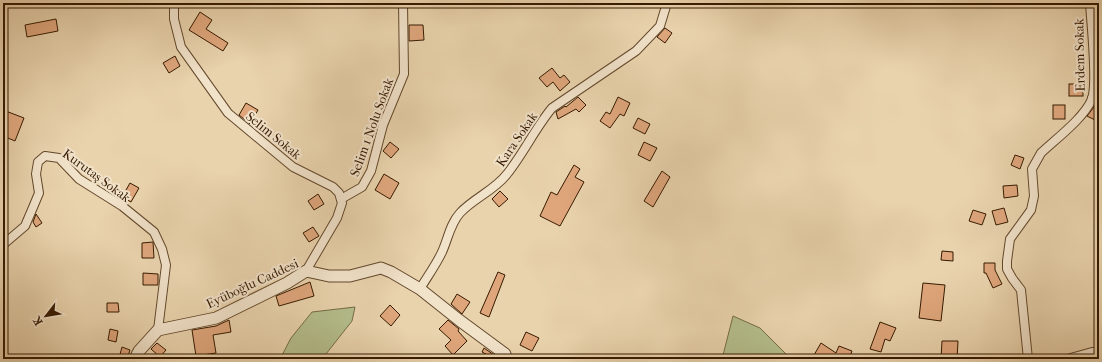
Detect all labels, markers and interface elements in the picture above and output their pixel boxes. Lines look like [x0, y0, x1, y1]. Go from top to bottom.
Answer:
street label: Erdem Sokak [1071, 18, 1088, 92]
street label: Selim 1 Nolu Sokak [347, 76, 396, 179]
street label: Selim Sokak [243, 109, 305, 162]
street label: Kara Sokak [493, 109, 540, 169]
street label: Kurutaş Sokak [59, 146, 134, 206]
street label: Eyüboğlu Caddesi [204, 255, 301, 311]
north arrow [26, 296, 66, 336]
text: K [30, 313, 45, 328]

